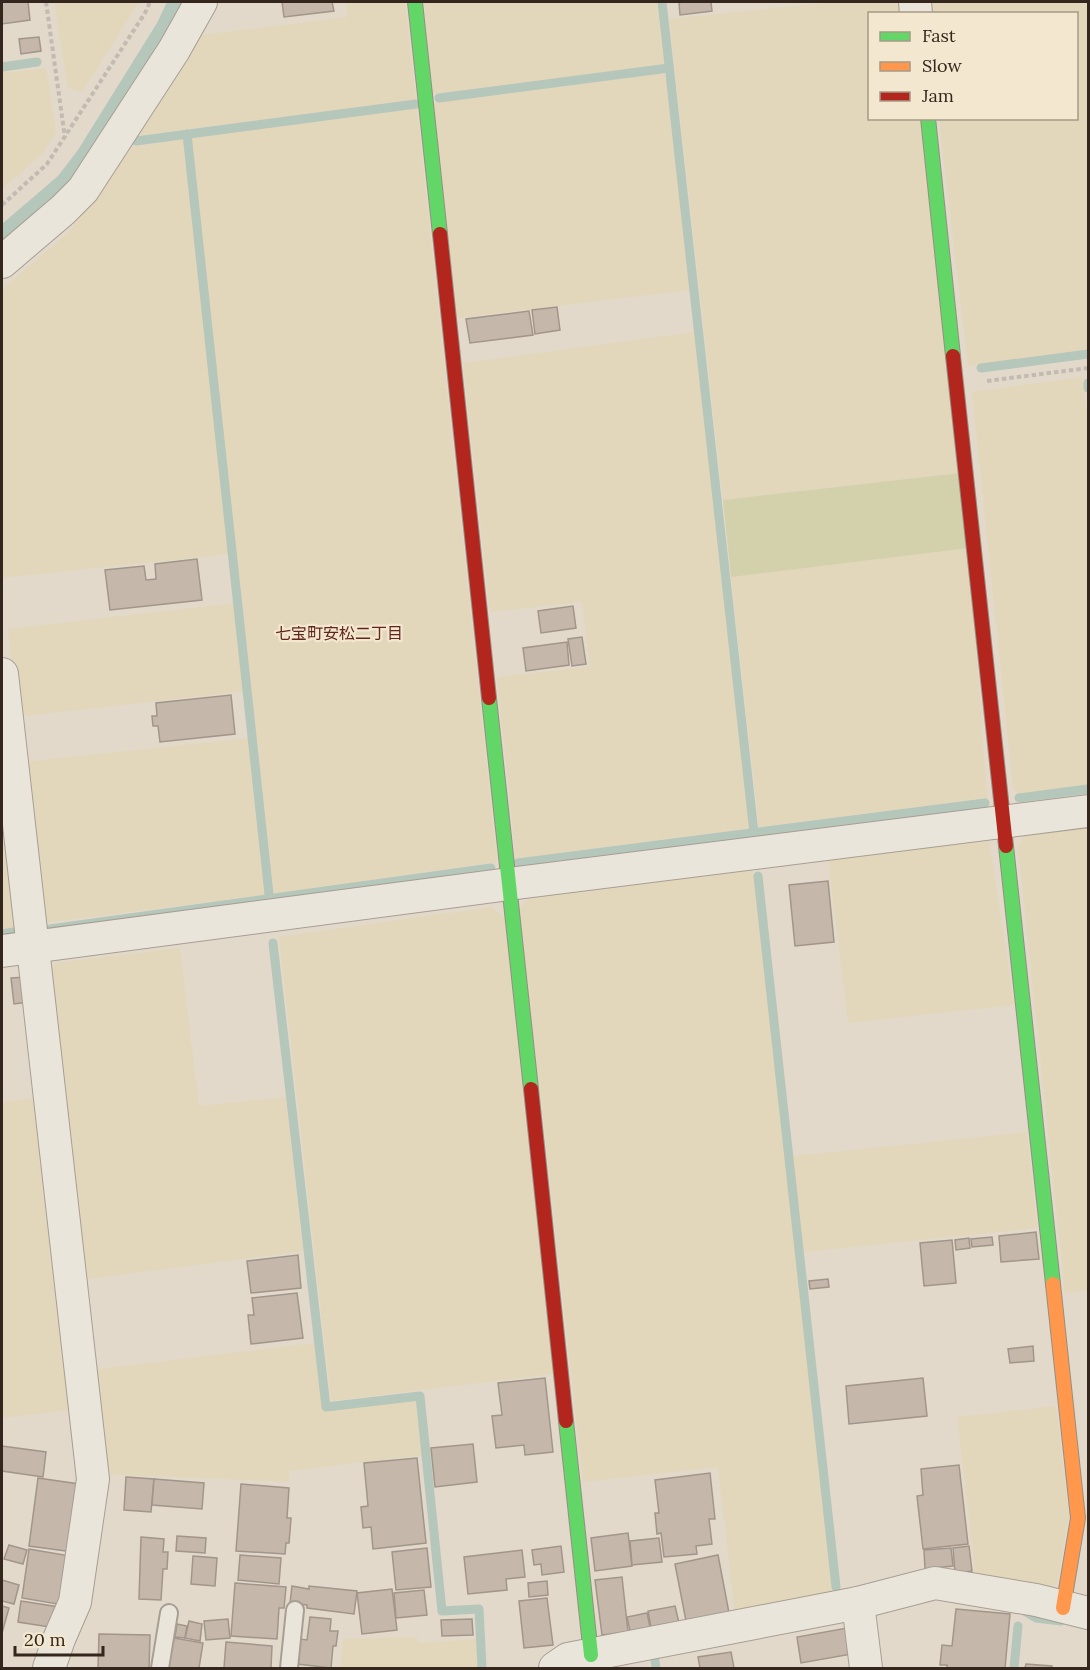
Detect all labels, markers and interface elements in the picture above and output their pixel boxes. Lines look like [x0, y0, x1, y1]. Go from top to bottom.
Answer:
legend [868, 12, 1078, 120]
text: Fast [922, 24, 956, 47]
text: Slow [922, 54, 962, 77]
text: Jam [921, 84, 954, 107]
district label: 七宝町安松二丁目 [275, 623, 403, 643]
scale bar [15, 1619, 104, 1657]
text: 20 m [24, 1628, 66, 1651]

